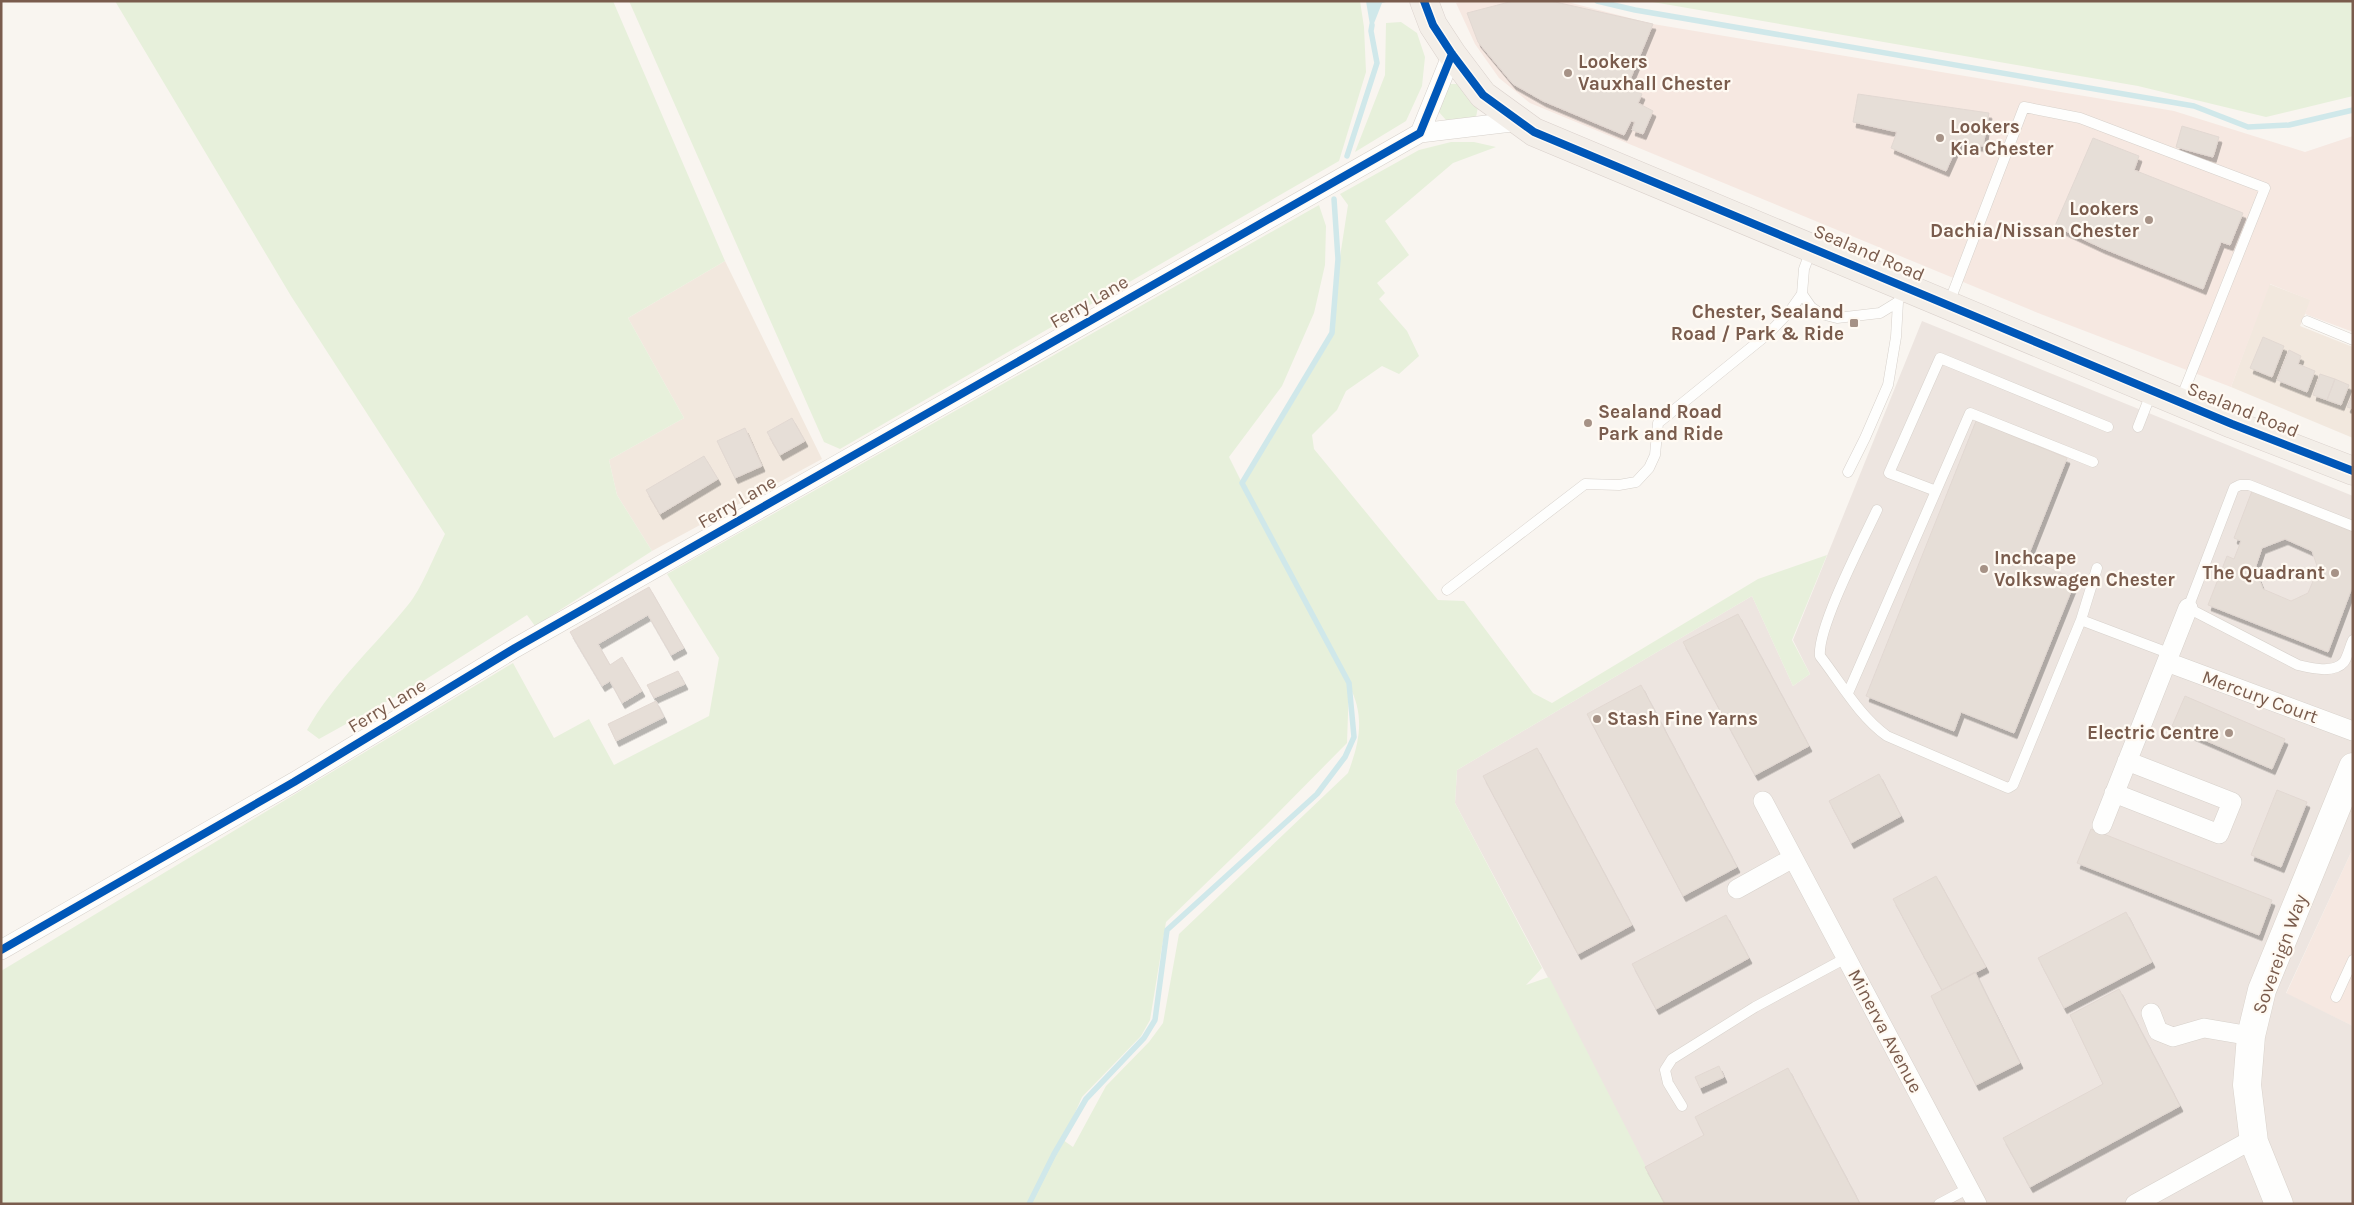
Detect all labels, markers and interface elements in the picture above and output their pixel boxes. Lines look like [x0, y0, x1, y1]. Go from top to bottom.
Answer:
place label: Lookers Vauxhall Chester [1578, 51, 1731, 95]
marker: Lookers Vauxhall Chester [1562, 67, 1574, 79]
place label: Lookers Kia Chester [1950, 116, 2054, 160]
marker: Lookers Kia Chester [1934, 132, 1946, 144]
place label: Lookers Dachia/Nissan Chester [1930, 198, 2140, 242]
marker: Lookers Dachia/Nissan Chester [2143, 214, 2155, 226]
street label: Sealand Road [1810, 220, 1928, 286]
street label: Ferry Lane [1046, 271, 1132, 333]
place label: Chester, Sealand Road / Park & Ride [1671, 301, 1844, 345]
marker: Chester, Sealand Road / Park & Ride [1848, 317, 1860, 329]
street label: Sealand Road [2184, 378, 2302, 442]
place label: Sealand Road Park and Ride [1598, 401, 1723, 445]
marker: Sealand Road Park and Ride [1582, 417, 1594, 429]
street label: Ferry Lane [694, 471, 780, 533]
place label: Inchcape Volkswagen Chester [1994, 547, 2175, 591]
place label: The Quadrant [2203, 562, 2325, 584]
marker: Inchcape Volkswagen Chester [1978, 563, 1990, 575]
marker: The Quadrant [2329, 567, 2341, 579]
street label: Mercury Court [2199, 666, 2321, 728]
street label: Ferry Lane [344, 674, 430, 738]
place label: Stash Fine Yarns [1607, 708, 1758, 730]
marker: Stash Fine Yarns [1591, 713, 1603, 725]
place label: Electric Centre [2087, 722, 2219, 744]
marker: Electric Centre [2223, 727, 2235, 739]
street label: Sovereign Way [2248, 891, 2312, 1017]
street label: Minerva Avenue [1843, 965, 1927, 1097]

